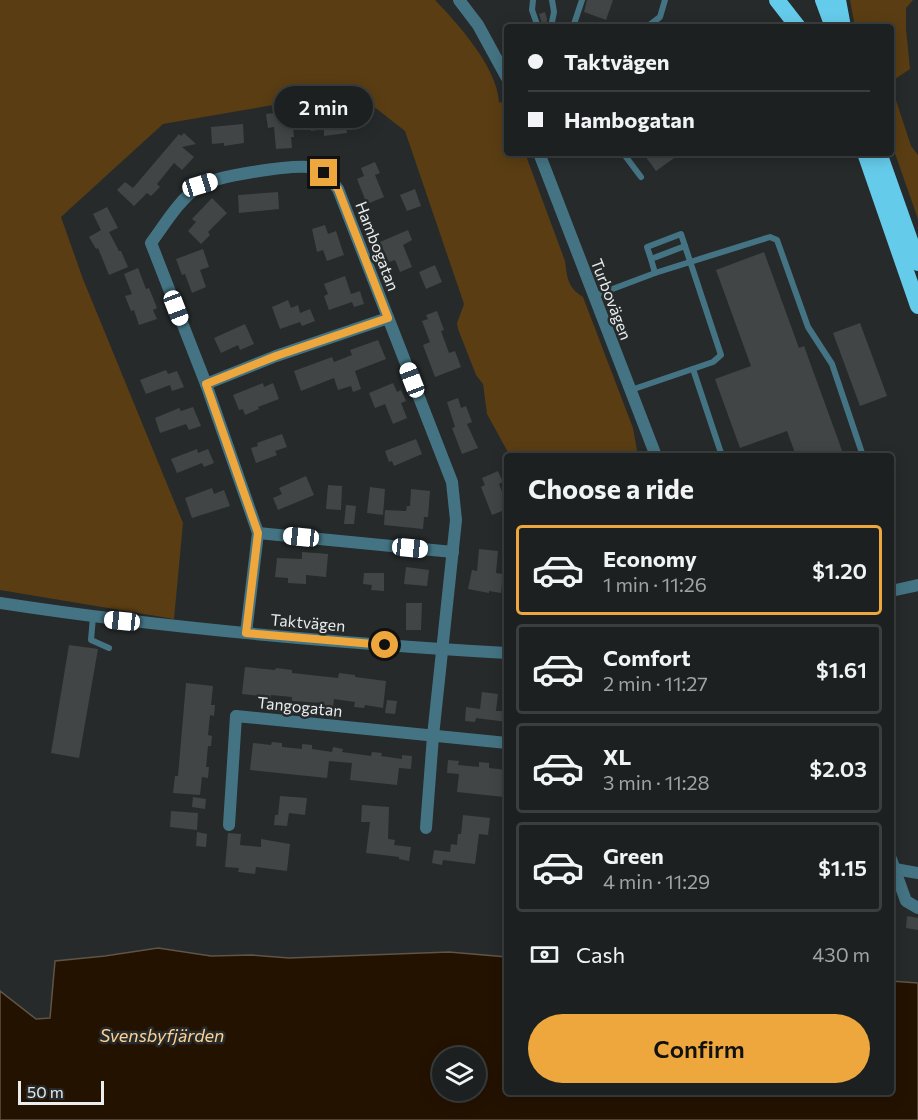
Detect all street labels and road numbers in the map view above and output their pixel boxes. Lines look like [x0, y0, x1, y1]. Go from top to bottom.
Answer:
street label: Hambogatan [352, 199, 404, 293]
street label: Turbovägen [588, 256, 636, 342]
street label: Taktvägen [270, 609, 346, 635]
street label: Tangogatan [256, 692, 344, 720]

